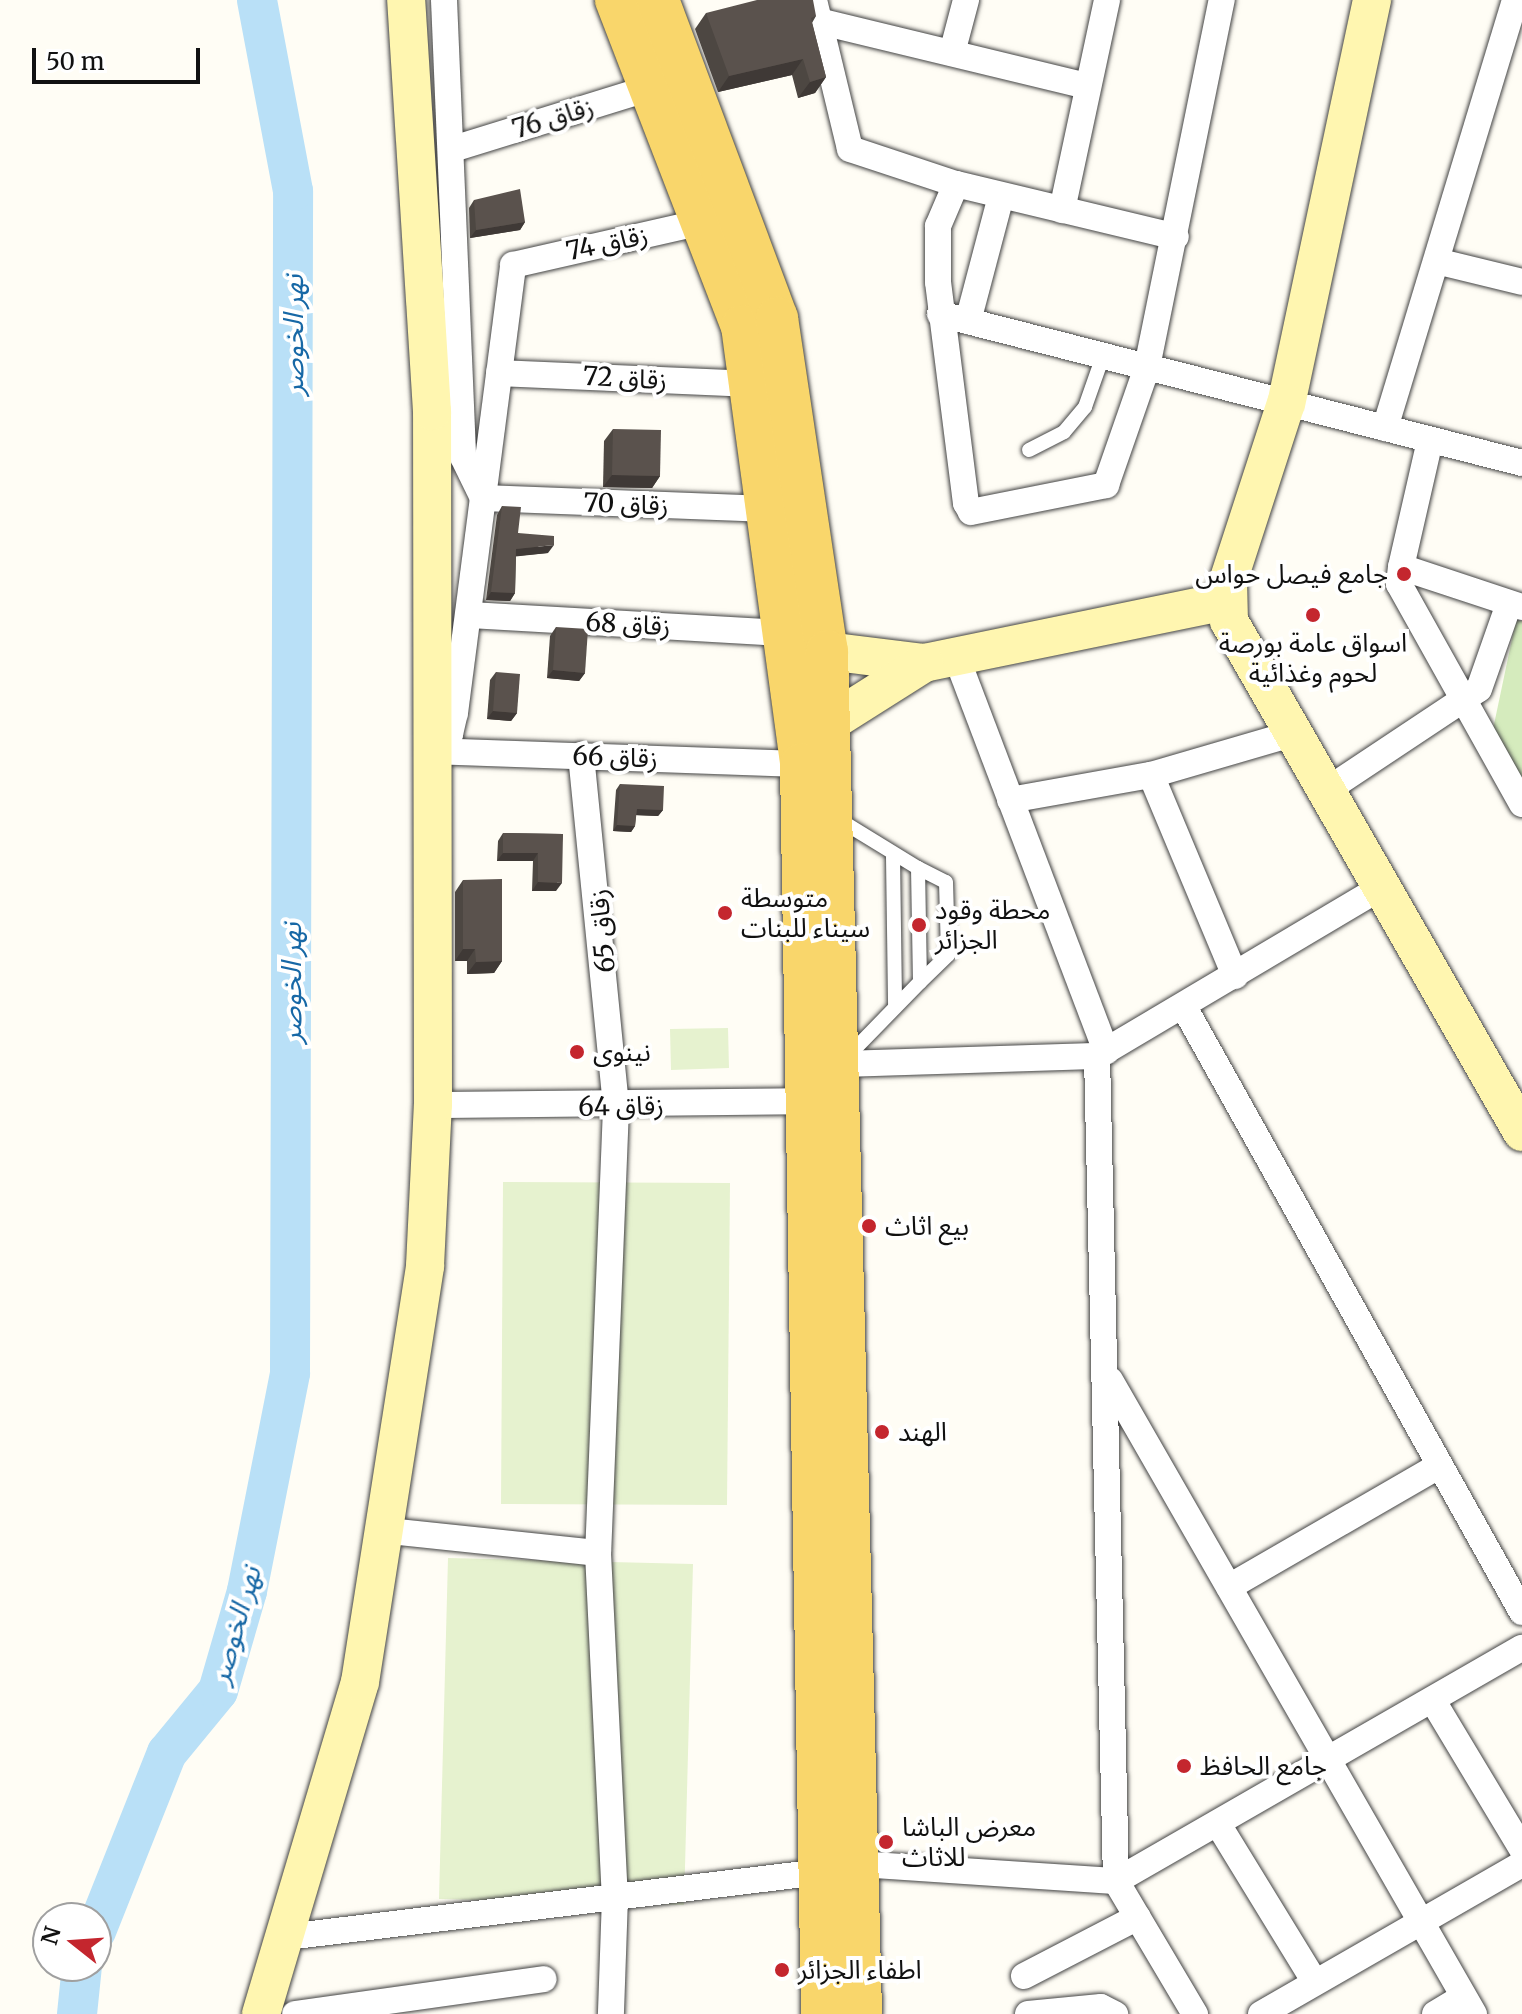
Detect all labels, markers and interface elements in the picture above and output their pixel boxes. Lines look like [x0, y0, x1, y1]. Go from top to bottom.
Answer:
scale bar [36, 32, 204, 82]
text: 50 m [46, 46, 105, 77]
street label: زقاق 76 [509, 91, 597, 145]
street label: زقاق 74 [563, 219, 651, 267]
water label: نهر الخوصر [276, 275, 310, 395]
street label: زقاق 72 [582, 360, 668, 396]
street label: زقاق 70 [583, 487, 669, 521]
place label: جامع فيصل حواس [1195, 558, 1388, 590]
marker: جامع فيصل حواس [1395, 565, 1413, 583]
street label: زقاق 68 [585, 606, 671, 642]
marker: اسواق عامة بورصة لحوم وغذائية [1304, 606, 1322, 624]
place label: اسواق عامة بورصة لحوم وغذائية [1219, 627, 1407, 688]
street label: زقاق 66 [572, 740, 658, 774]
place label: متوسطة سيناء للبنات [741, 882, 870, 944]
street label: زقاق 65 [583, 888, 621, 974]
place label: محطة وقود الجزائر [935, 894, 1050, 956]
marker: متوسطة سيناء للبنات [716, 904, 734, 922]
marker: محطة وقود الجزائر [910, 916, 928, 934]
water label: نهر الخوصر [274, 923, 308, 1043]
place label: نينوى [593, 1036, 651, 1068]
marker: نينوى [568, 1043, 586, 1061]
street label: زقاق 64 [578, 1090, 664, 1122]
place label: بيع اثاث [885, 1210, 969, 1242]
marker: بيع اثاث [860, 1217, 878, 1235]
place label: الهند [898, 1416, 947, 1448]
marker: الهند [873, 1423, 891, 1441]
water label: نهر الخوصر [202, 1563, 268, 1687]
place label: جامع الحافظ [1200, 1750, 1327, 1782]
marker: جامع الحافظ [1175, 1757, 1193, 1775]
place label: معرض الباشا للاثاث [902, 1811, 1036, 1872]
marker: معرض الباشا للاثاث [877, 1833, 895, 1851]
north arrow [32, 1902, 112, 1982]
text: N [35, 1923, 67, 1948]
place label: اطفاء الجزائر [798, 1954, 922, 1986]
marker: اطفاء الجزائر [773, 1961, 791, 1979]

